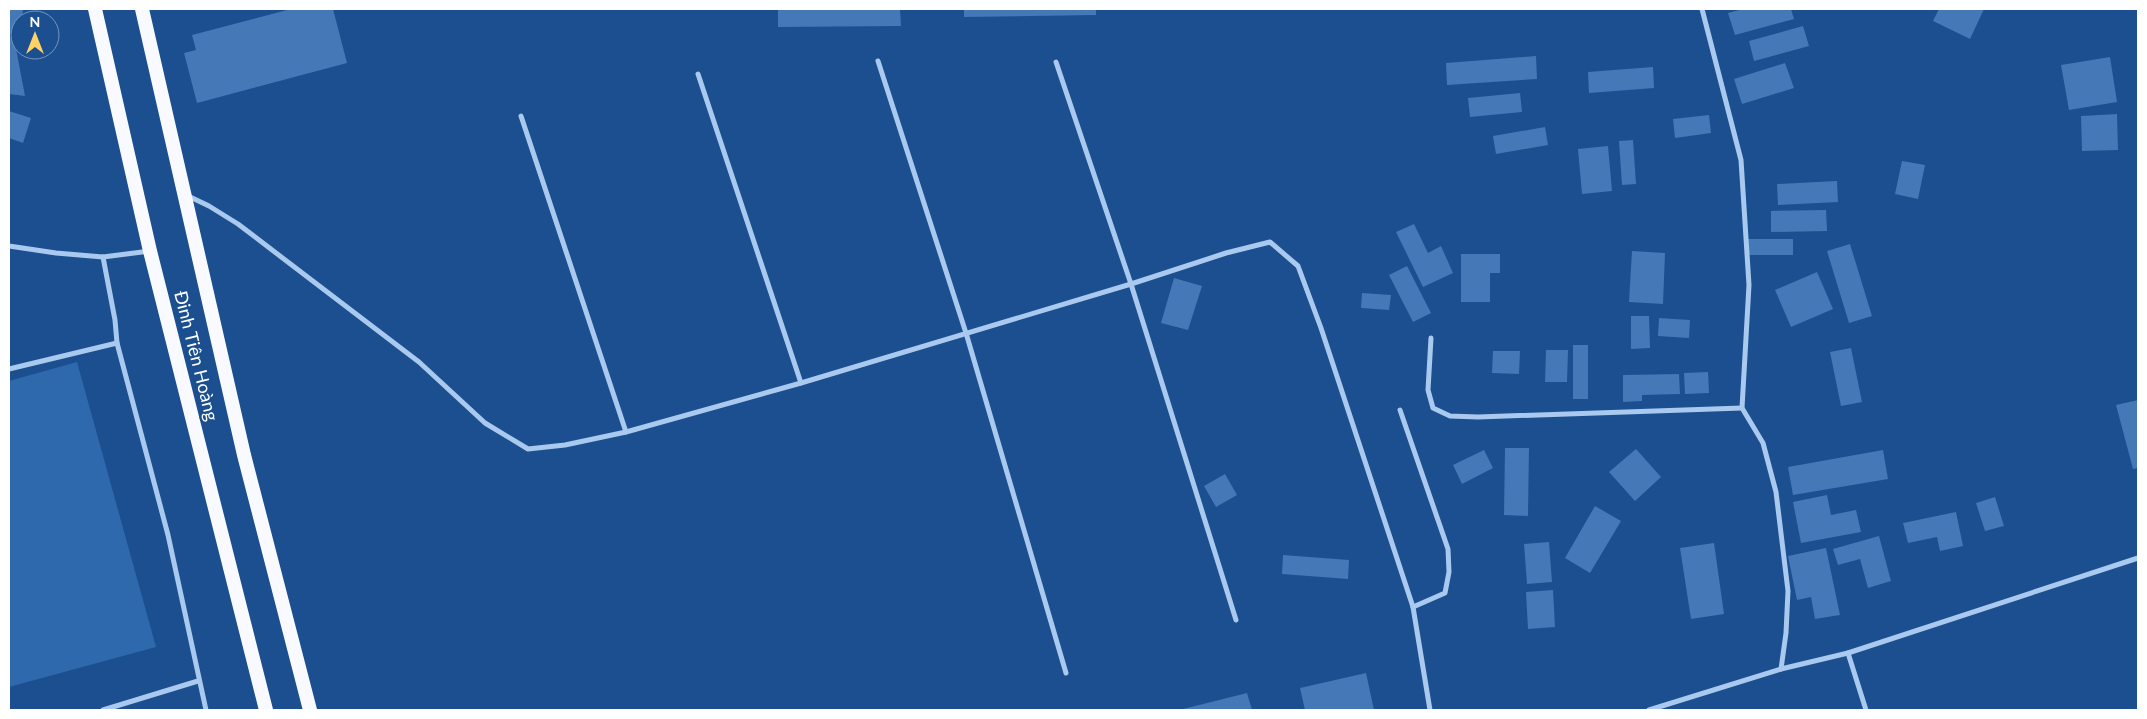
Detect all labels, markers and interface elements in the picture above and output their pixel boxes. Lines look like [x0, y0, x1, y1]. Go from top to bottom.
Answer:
north arrow [10, 10, 60, 60]
text: N [30, 13, 40, 30]
street label: Đinh Tiên Hoàng [170, 288, 224, 423]

